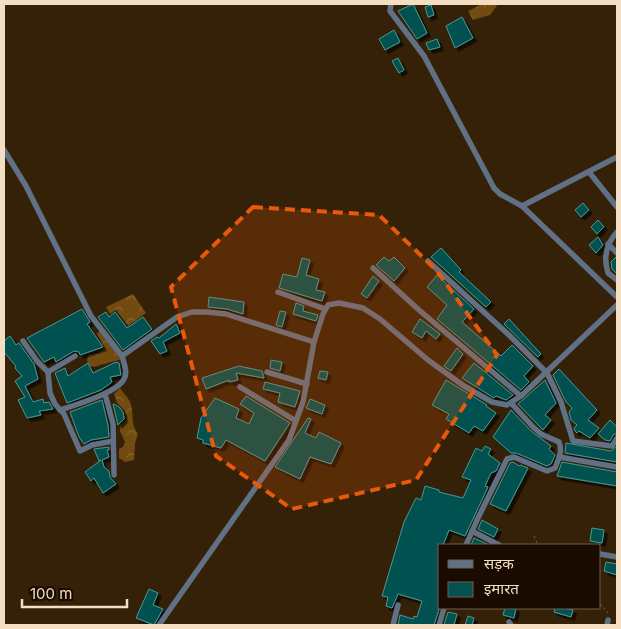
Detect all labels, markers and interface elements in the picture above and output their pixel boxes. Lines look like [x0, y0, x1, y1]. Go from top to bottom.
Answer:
legend [438, 544, 601, 609]
text: सड़क [484, 554, 514, 573]
scale bar [22, 576, 128, 608]
text: इमारत [484, 579, 519, 598]
text: 100 m [30, 584, 72, 603]

